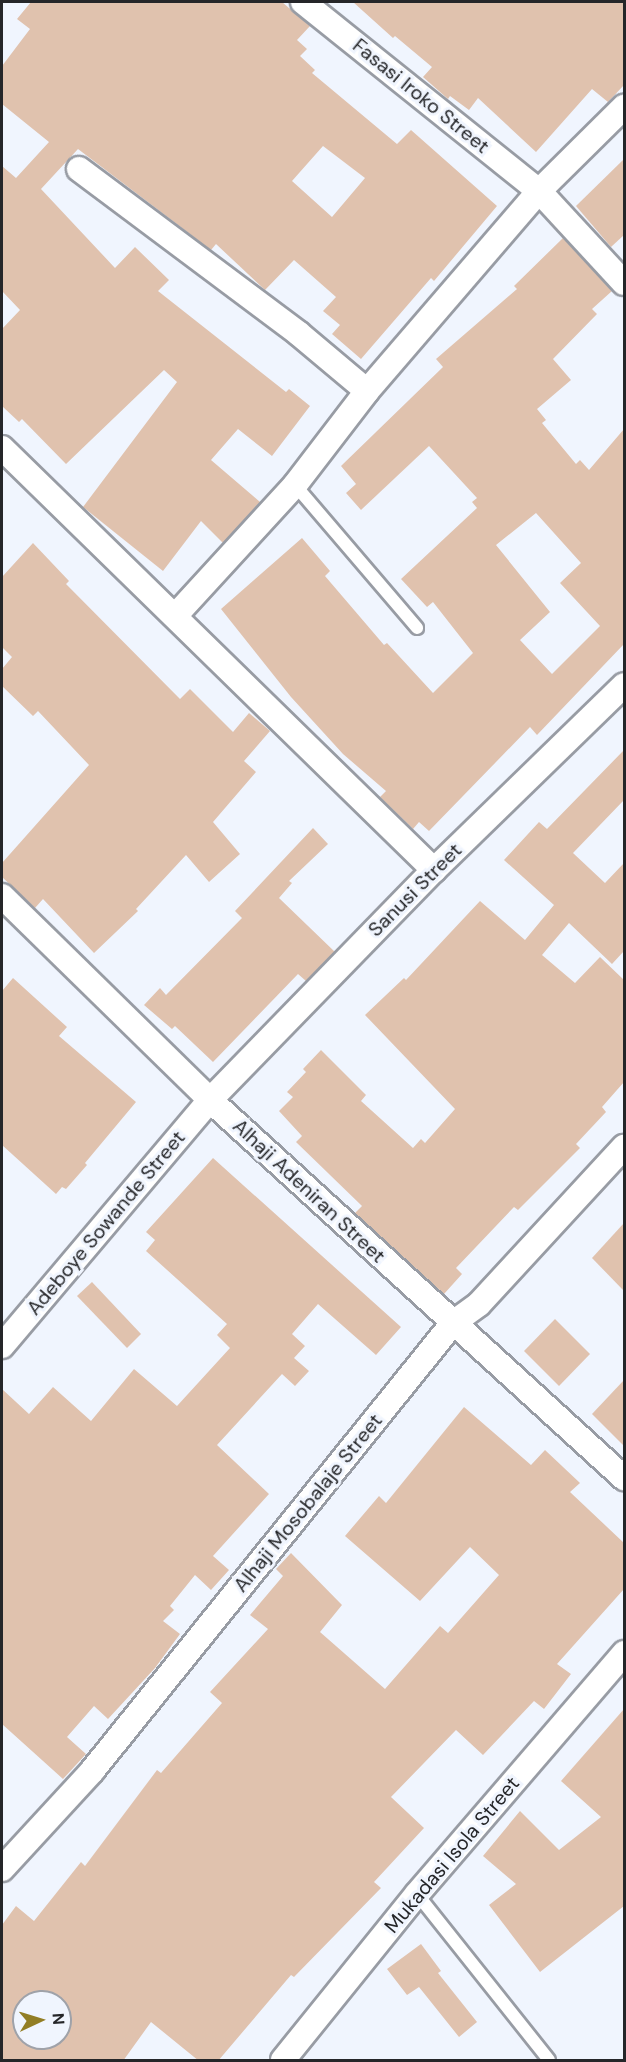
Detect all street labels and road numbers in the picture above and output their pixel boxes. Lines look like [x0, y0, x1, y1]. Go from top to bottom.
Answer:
street label: Fasasi Iroko Street [348, 34, 494, 158]
street label: Sanusi Street [363, 838, 467, 942]
street label: Alhaji Adeniran Street [228, 1114, 390, 1268]
street label: Adeboye Sowande Street [22, 1126, 190, 1320]
street label: Alhaji Mosobalaje Street [229, 1409, 387, 1597]
street label: Mukadasi Isola Street [380, 1772, 524, 1938]

